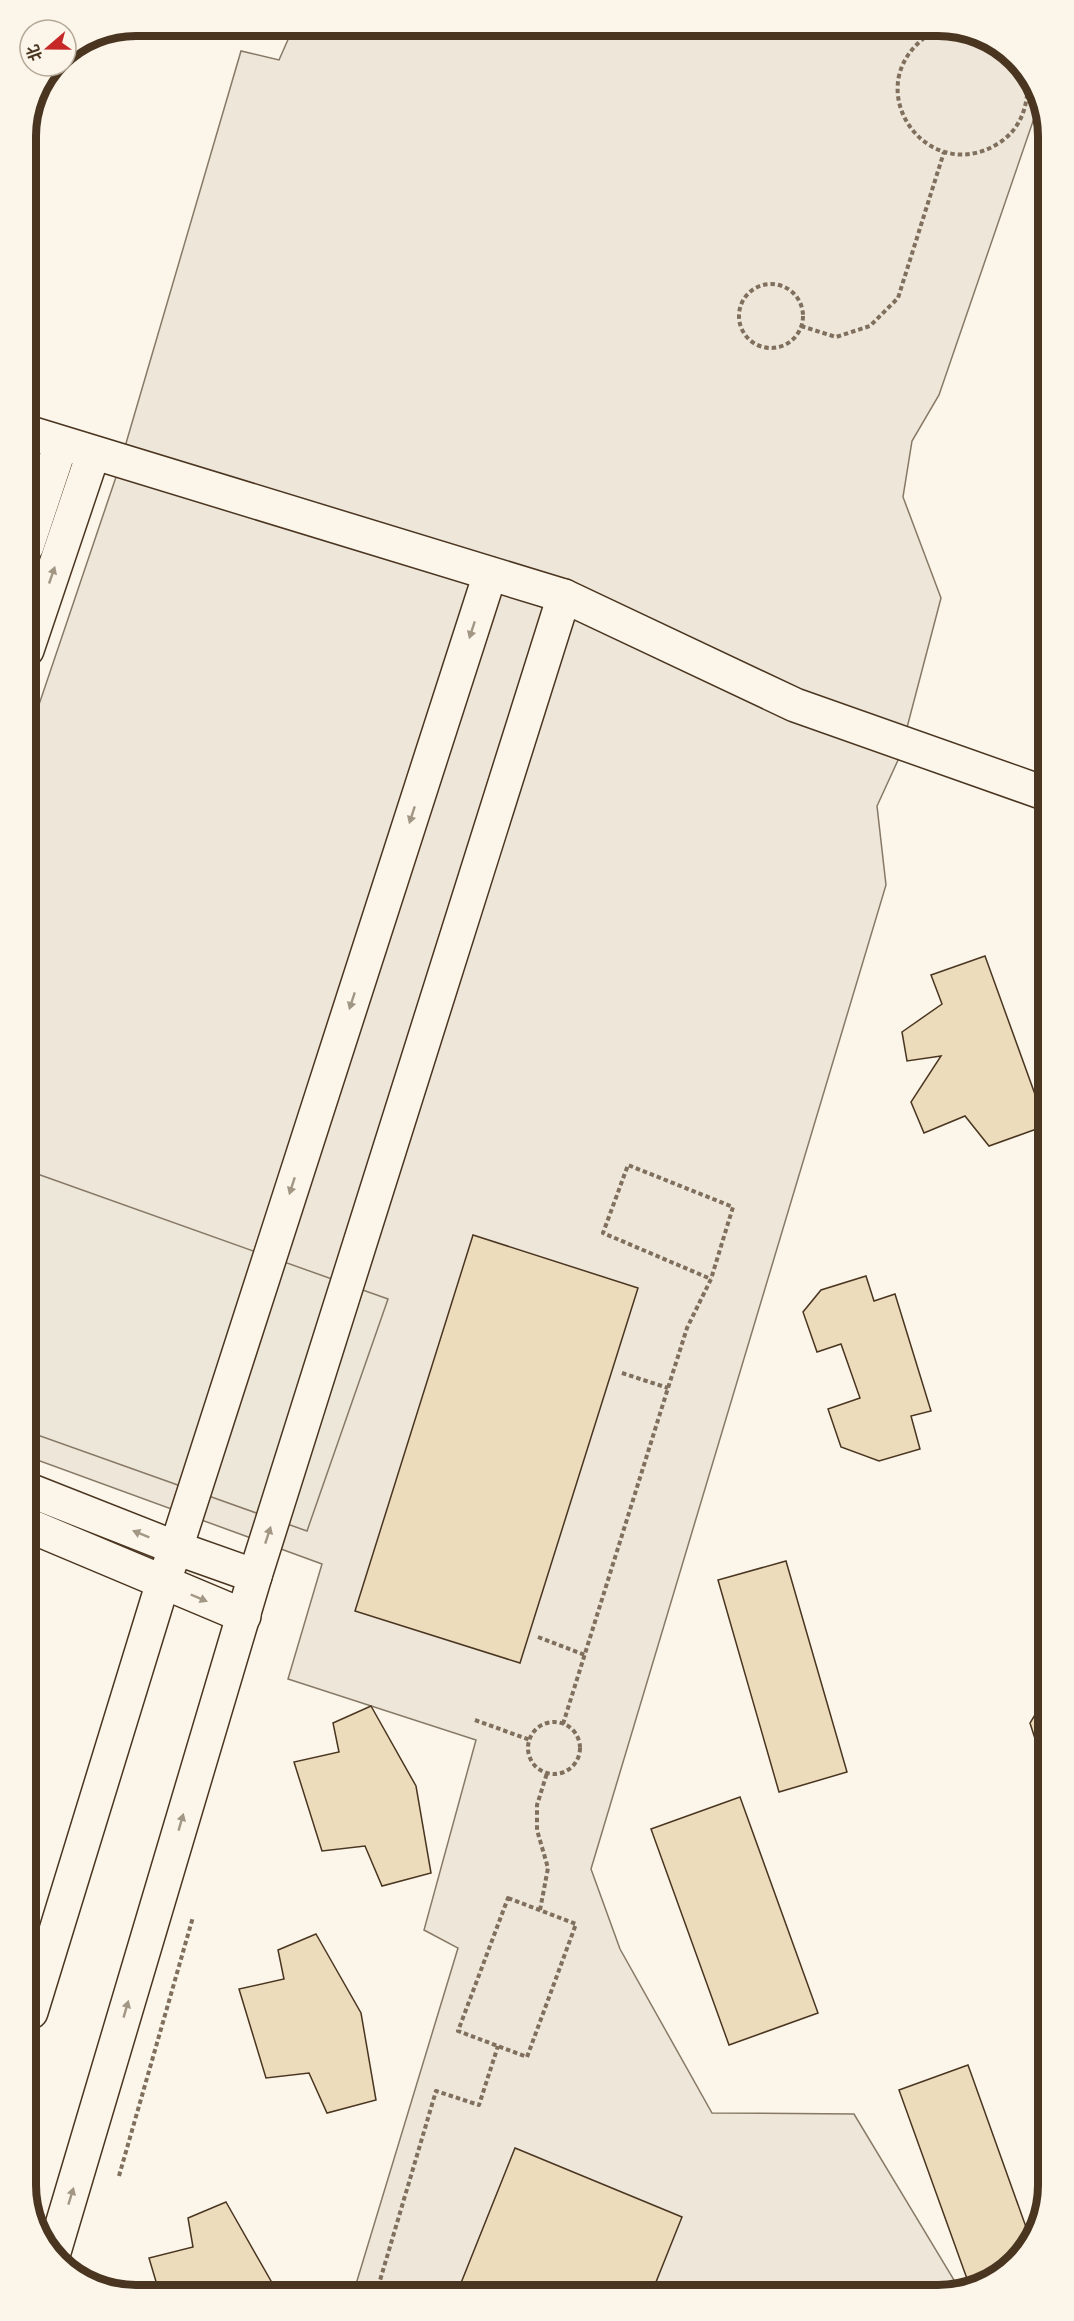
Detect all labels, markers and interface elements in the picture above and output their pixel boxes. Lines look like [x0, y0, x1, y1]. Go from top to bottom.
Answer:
north arrow [18, 18, 78, 78]
text: 北 [24, 43, 45, 63]
one-way arrow [48, 566, 58, 584]
one-way arrow [467, 621, 477, 639]
one-way arrow [407, 806, 417, 824]
one-way arrow [347, 992, 357, 1010]
one-way arrow [287, 1177, 297, 1195]
one-way arrow [264, 1525, 273, 1543]
one-way arrow [131, 1529, 149, 1539]
one-way arrow [191, 1593, 209, 1603]
one-way arrow [177, 1813, 186, 1831]
one-way arrow [122, 2000, 131, 2018]
one-way arrow [67, 2187, 77, 2205]

